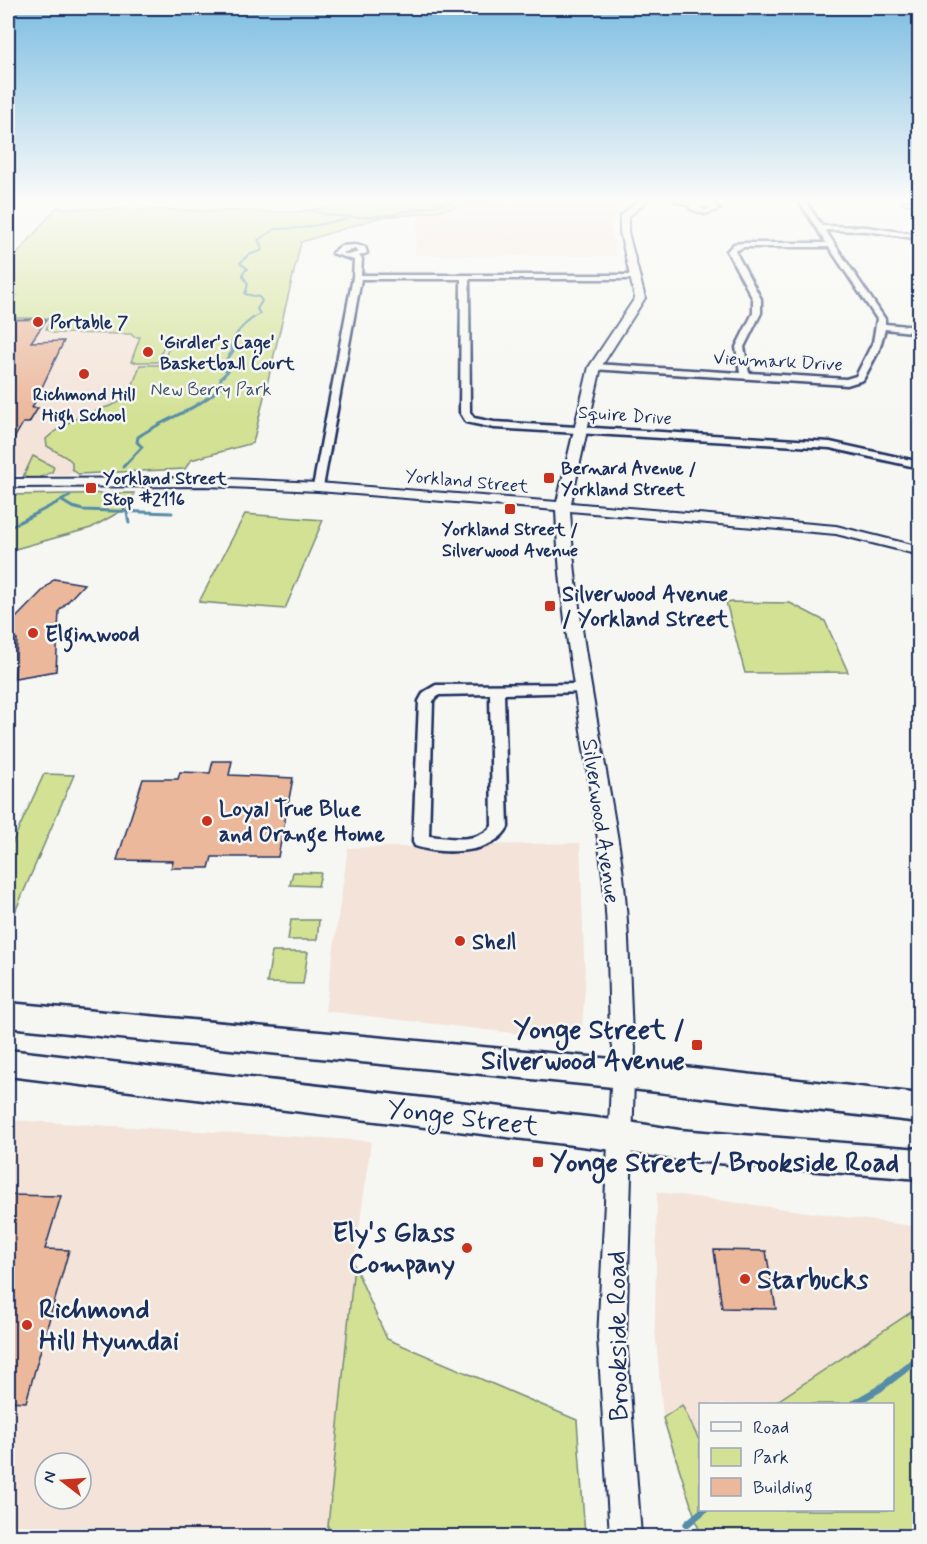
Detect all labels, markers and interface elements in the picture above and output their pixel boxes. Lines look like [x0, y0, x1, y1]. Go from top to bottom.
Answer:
place label: Portable 7 [50, 311, 128, 335]
marker: Portable 7 [31, 315, 45, 329]
place label: 'Girdler's Cage' Basketball Court [160, 331, 295, 376]
marker: 'Girdler's Cage' Basketball Court [141, 345, 155, 359]
street label: Viewmark Drive [713, 347, 843, 377]
marker: Richmond Hill High School [77, 367, 91, 381]
park label: New Berry Park [150, 378, 272, 402]
place label: Richmond Hill High School [33, 383, 136, 430]
street label: Squire Drive [577, 401, 673, 431]
place label: Bernard Avenue / Yorkland Street [561, 457, 697, 502]
street label: Yorkland Street [404, 465, 530, 499]
place label: Yorkland Street Stop #2116 [103, 467, 227, 512]
marker: Bernard Avenue / Yorkland Street [542, 471, 556, 485]
marker: Yorkland Street Stop #2116 [84, 481, 98, 495]
marker: Yorkland Street / Silverwood Avenue [503, 502, 517, 516]
place label: Yorkland Street / Silverwood Avenue [442, 518, 578, 563]
place label: Silverwood Avenue / Yorkland Street [562, 581, 730, 634]
marker: Silverwood Avenue / Yorkland Street [543, 599, 557, 613]
place label: Elginwood [45, 621, 140, 653]
marker: Elginwood [26, 626, 40, 640]
street label: Silverwood Avenue [575, 737, 625, 906]
place label: Loyal True Blue and Orange Home [219, 796, 385, 853]
marker: Loyal True Blue and Orange Home [200, 814, 214, 828]
place label: Shell [472, 929, 516, 957]
marker: Shell [453, 934, 467, 948]
place label: Yonge Street / Silverwood Avenue [481, 1013, 685, 1079]
marker: Yonge Street / Silverwood Avenue [690, 1038, 704, 1052]
street label: Yonge Street [385, 1092, 541, 1147]
place label: Yonge Street / Brookside Road [550, 1146, 899, 1184]
marker: Yonge Street / Brookside Road [531, 1155, 545, 1169]
place label: Ely's Glass Company [332, 1216, 455, 1282]
marker: Ely's Glass Company [460, 1241, 474, 1255]
street label: Brookside Road [600, 1251, 637, 1421]
place label: Starbucks [757, 1263, 868, 1298]
marker: Starbucks [738, 1272, 752, 1286]
place label: Richmond Hill Hyundai [39, 1293, 179, 1359]
marker: Richmond Hill Hyundai [20, 1318, 34, 1332]
legend [699, 1403, 894, 1511]
text: Road [753, 1416, 789, 1440]
text: Park [753, 1446, 789, 1470]
north arrow [33, 1451, 93, 1511]
text: N [38, 1469, 62, 1485]
text: Building [753, 1476, 813, 1502]

